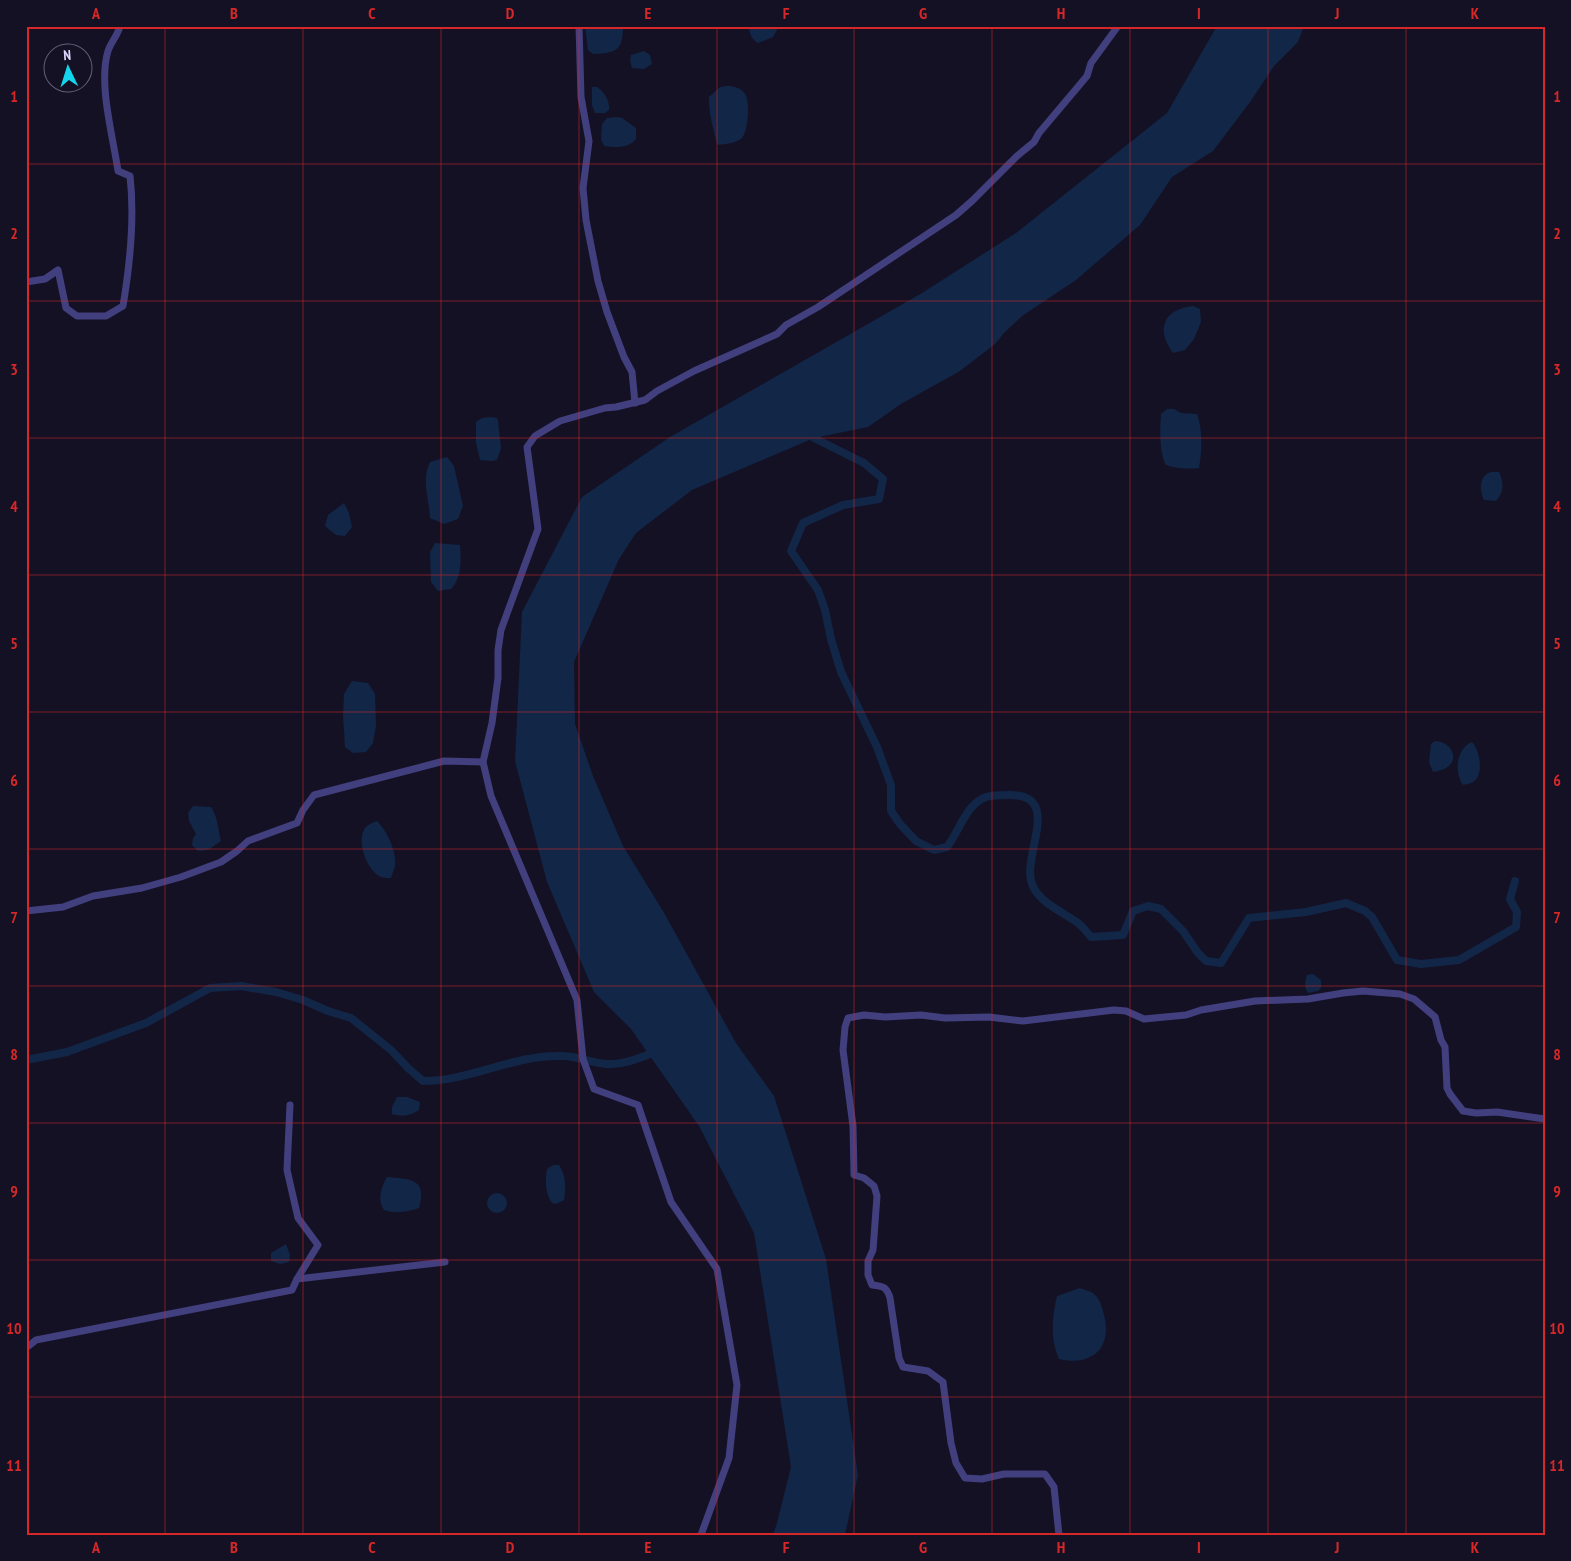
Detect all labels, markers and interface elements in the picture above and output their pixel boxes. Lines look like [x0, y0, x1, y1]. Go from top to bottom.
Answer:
text: A [91, 3, 101, 23]
text: B [230, 3, 238, 23]
text: C [368, 3, 376, 23]
text: D [506, 3, 515, 23]
text: E [645, 3, 652, 23]
text: F [783, 3, 790, 23]
text: G [919, 3, 927, 23]
text: H [1057, 3, 1065, 23]
text: I [1197, 3, 1201, 23]
text: J [1334, 3, 1339, 23]
text: K [1471, 3, 1480, 23]
north arrow [42, 42, 92, 92]
text: N [63, 46, 71, 64]
text: 1 [10, 86, 18, 106]
text: 1 [1553, 86, 1561, 106]
text: 2 [10, 223, 18, 243]
text: 2 [1553, 223, 1561, 243]
text: 3 [10, 359, 18, 379]
text: 3 [1553, 359, 1561, 379]
text: 4 [10, 496, 18, 516]
text: 4 [1553, 496, 1561, 516]
text: 5 [10, 633, 18, 653]
text: 5 [1553, 633, 1561, 653]
text: 6 [10, 770, 18, 790]
text: 6 [1553, 770, 1561, 790]
text: 7 [10, 907, 18, 927]
text: 7 [1553, 907, 1561, 927]
text: 8 [10, 1044, 18, 1064]
text: 8 [1553, 1044, 1561, 1064]
text: 9 [10, 1181, 18, 1201]
text: 9 [1553, 1181, 1561, 1201]
text: 10 [6, 1318, 22, 1338]
text: 10 [1549, 1318, 1565, 1338]
text: 11 [6, 1455, 22, 1475]
text: 11 [1549, 1455, 1565, 1475]
text: A [91, 1537, 101, 1557]
text: B [230, 1537, 238, 1557]
text: C [368, 1537, 376, 1557]
text: D [506, 1537, 515, 1557]
text: E [645, 1537, 652, 1557]
text: F [783, 1537, 790, 1557]
text: G [919, 1537, 927, 1557]
text: H [1057, 1537, 1065, 1557]
text: I [1197, 1537, 1201, 1557]
text: J [1334, 1537, 1339, 1557]
text: K [1471, 1537, 1480, 1557]

